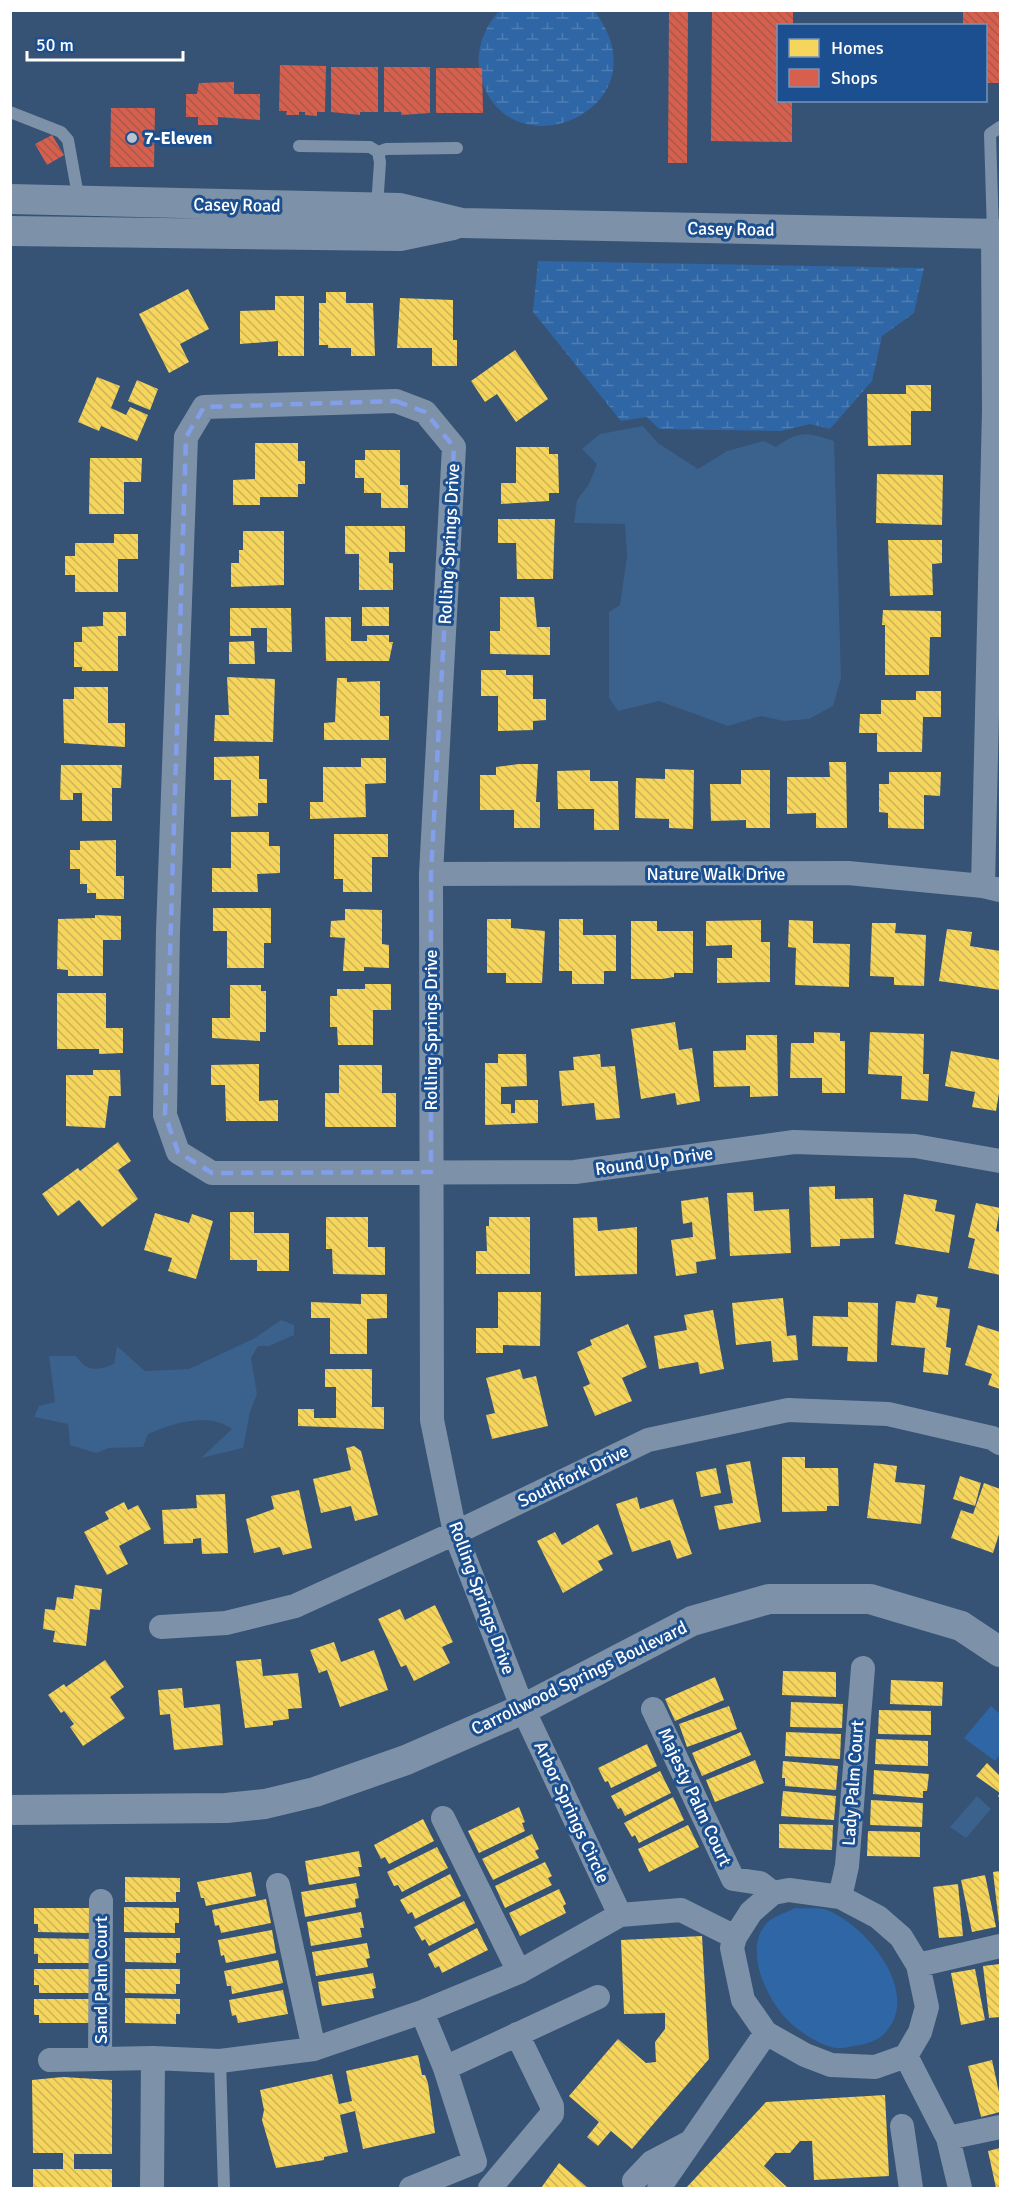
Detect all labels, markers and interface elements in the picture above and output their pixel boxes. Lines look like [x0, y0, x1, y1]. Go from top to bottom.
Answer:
scale bar [27, 24, 183, 62]
legend [777, 24, 987, 102]
text: 50 m [36, 34, 74, 56]
text: Homes [831, 37, 884, 59]
text: Shops [831, 67, 878, 89]
place label: 7-Eleven [144, 127, 212, 149]
marker: 7-Eleven [125, 131, 139, 145]
street label: Casey Road [193, 193, 281, 217]
street label: Casey Road [687, 217, 775, 241]
street label: Rolling Springs Drive [434, 463, 464, 625]
street label: Nature Walk Drive [647, 863, 785, 885]
street label: Rolling Springs Drive [420, 949, 442, 1111]
street label: Round Up Drive [594, 1142, 714, 1180]
street label: Southfork Drive [514, 1440, 632, 1512]
street label: Rolling Springs Drive [444, 1519, 520, 1677]
street label: Carrollwood Springs Boulevard [468, 1616, 690, 1740]
street label: Lady Palm Court [838, 1719, 868, 1847]
street label: Majesty Palm Court [653, 1724, 737, 1870]
street label: Arbor Springs Circle [529, 1737, 615, 1887]
street label: Sand Palm Court [90, 1916, 112, 2044]

